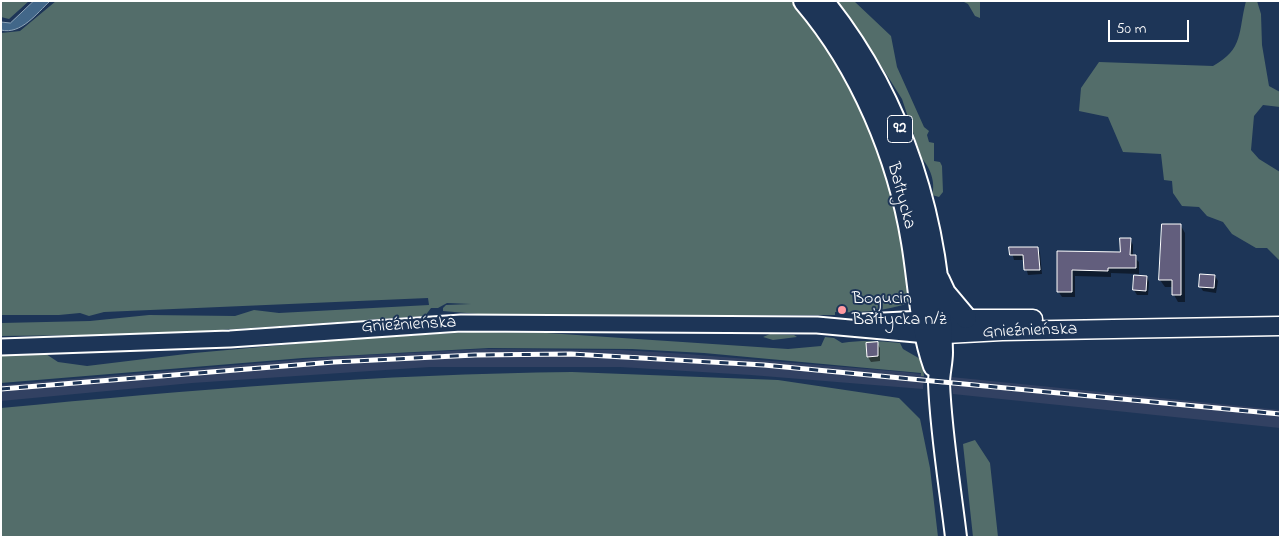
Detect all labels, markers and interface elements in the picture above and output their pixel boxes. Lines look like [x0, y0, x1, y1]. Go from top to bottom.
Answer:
scale bar [1111, 10, 1192, 42]
text: 50 m [1116, 18, 1146, 40]
road number: 92 [888, 116, 912, 142]
street label: Bałtycka [881, 160, 919, 232]
place label: Bogucin Bałtycka n/ż [852, 289, 947, 332]
marker: Bogucin Bałtycka n/ż [836, 304, 848, 316]
street label: Gnieźnieńska [361, 313, 457, 339]
street label: Gnieźnieńska [982, 320, 1078, 344]

